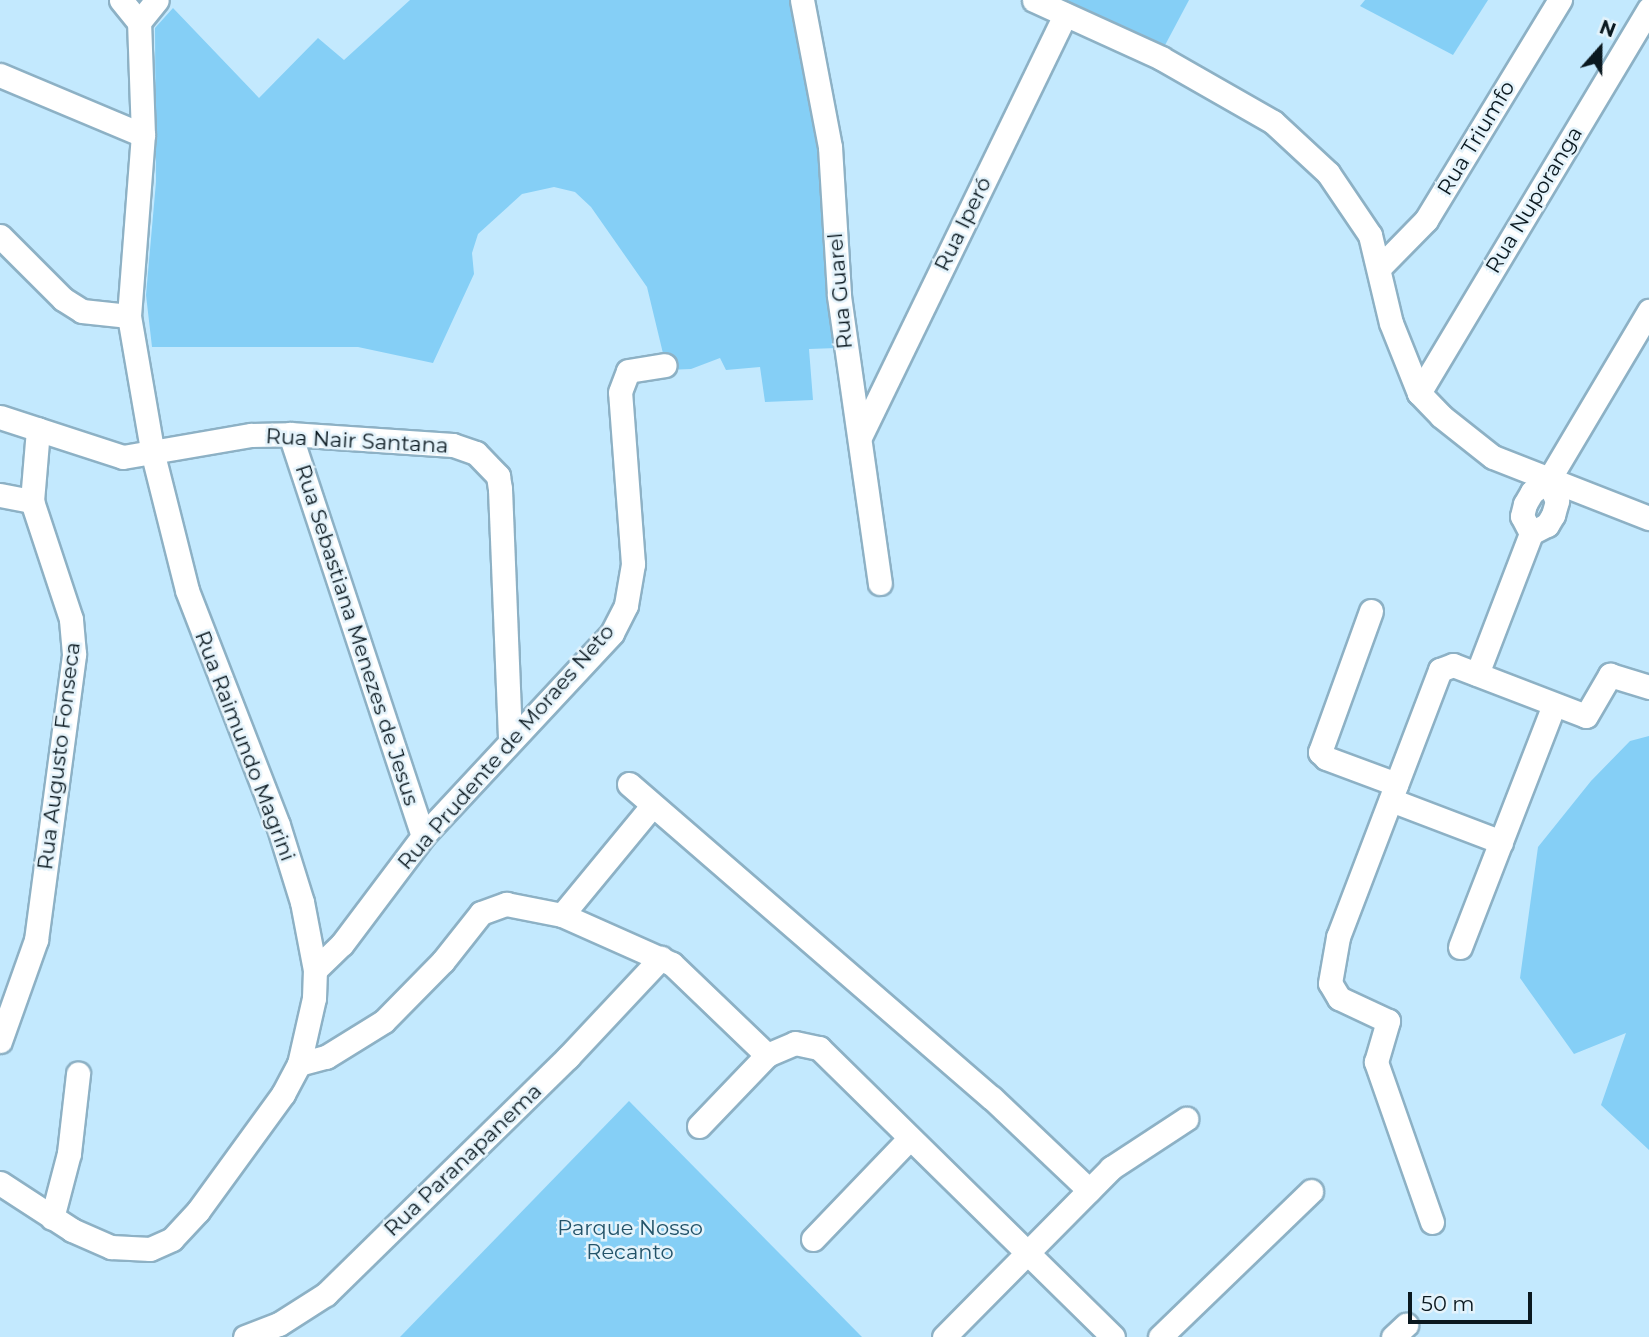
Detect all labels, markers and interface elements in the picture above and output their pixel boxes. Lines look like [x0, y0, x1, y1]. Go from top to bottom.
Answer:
north arrow [1565, 14, 1635, 84]
text: N [1596, 15, 1619, 42]
street label: Rua Triumfo [1432, 76, 1520, 200]
street label: Rua Nuporanga [1480, 122, 1588, 278]
street label: Rua Iperó [929, 173, 997, 275]
street label: Rua Guarel [822, 232, 858, 350]
street label: Rua Nair Santana [265, 424, 449, 458]
street label: Rua Sebastiana Menezes de Jesus [290, 461, 424, 809]
street label: Rua Prudente de Moraes Neto [393, 619, 619, 875]
street label: Rua Raimundo Magrini [189, 627, 301, 865]
street label: Rua Augusto Fonseca [33, 641, 85, 871]
street label: Rua Paranapanema [379, 1078, 547, 1242]
park label: Parque Nosso Recanto [557, 1215, 703, 1265]
scale bar [1411, 1278, 1535, 1322]
text: 50 m [1421, 1291, 1475, 1316]

